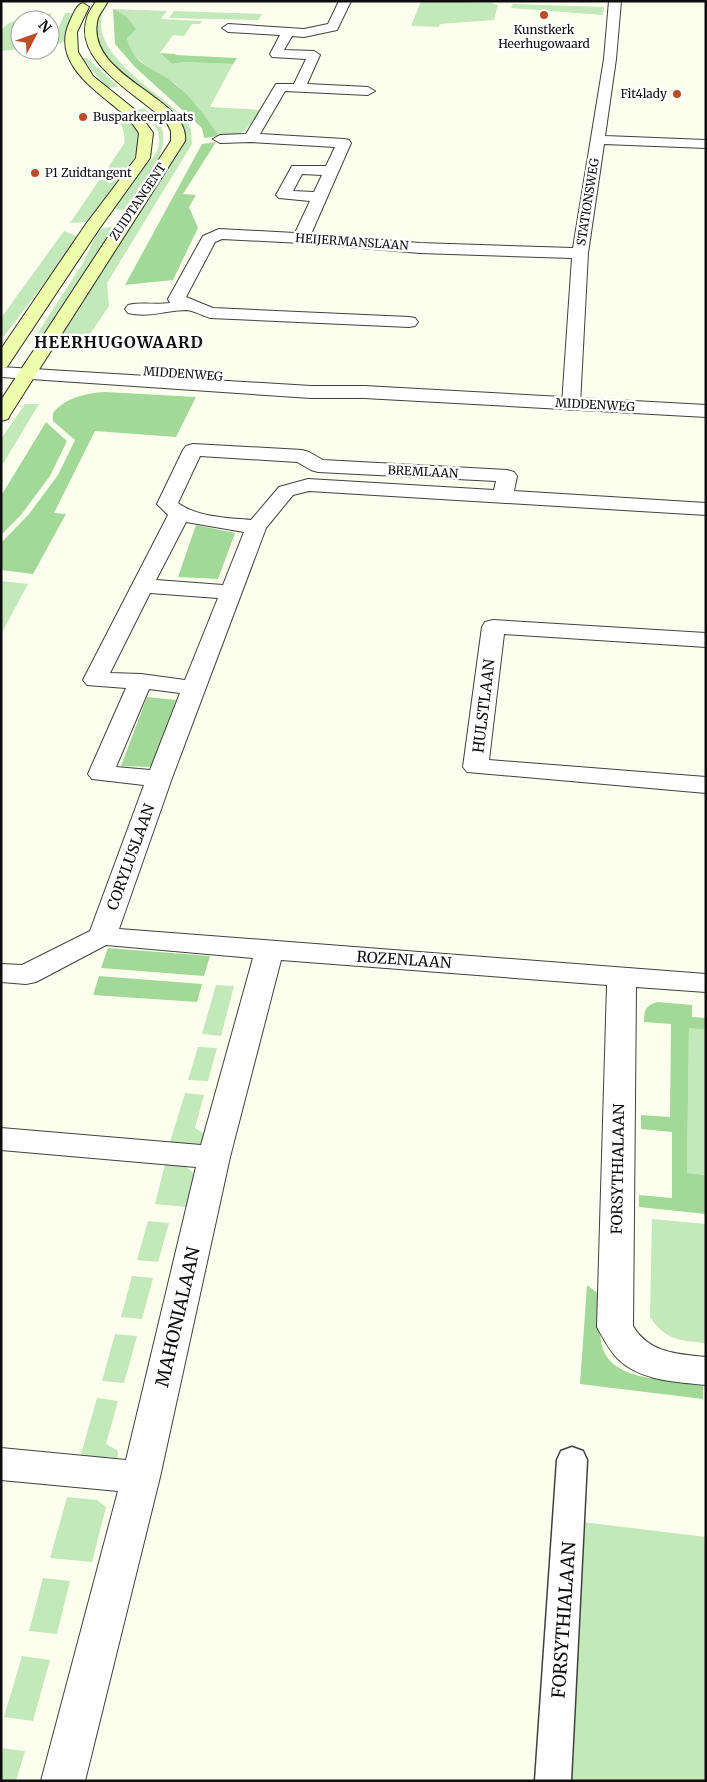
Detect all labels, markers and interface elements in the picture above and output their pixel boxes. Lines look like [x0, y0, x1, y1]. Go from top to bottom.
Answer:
marker: Kunstkerk Heerhugowaard [538, 9, 550, 21]
north arrow [10, 10, 60, 60]
text: N [34, 16, 55, 37]
place label: Kunstkerk Heerhugowaard [498, 22, 590, 51]
place label: Fit4lady [620, 86, 667, 101]
marker: Fit4lady [671, 88, 683, 100]
place label: Busparkeerplaats [93, 109, 193, 124]
marker: Busparkeerplaats [77, 111, 89, 123]
street label: STATIONSWEG [573, 157, 602, 247]
street label: ZUIDTANGENT [106, 160, 169, 243]
place label: P1 Zuidtangent [45, 165, 132, 180]
marker: P1 Zuidtangent [29, 167, 41, 179]
street label: HEIJERMANSLAAN [295, 230, 410, 253]
district label: HEERHUGOWAARD [34, 332, 204, 352]
street label: MIDDENWEG [143, 363, 224, 384]
street label: MIDDENWEG [555, 395, 636, 414]
street label: BREMLAAN [387, 462, 459, 481]
street label: HULSTLAAN [468, 657, 499, 754]
street label: CORYLUSLAAN [102, 801, 159, 913]
street label: ROZENLAAN [356, 947, 452, 972]
street label: FORSYTHIALAAN [607, 1103, 628, 1235]
street label: MAHONIALAAN [150, 1244, 205, 1389]
street label: FORSYTHIALAAN [547, 1541, 580, 1699]

